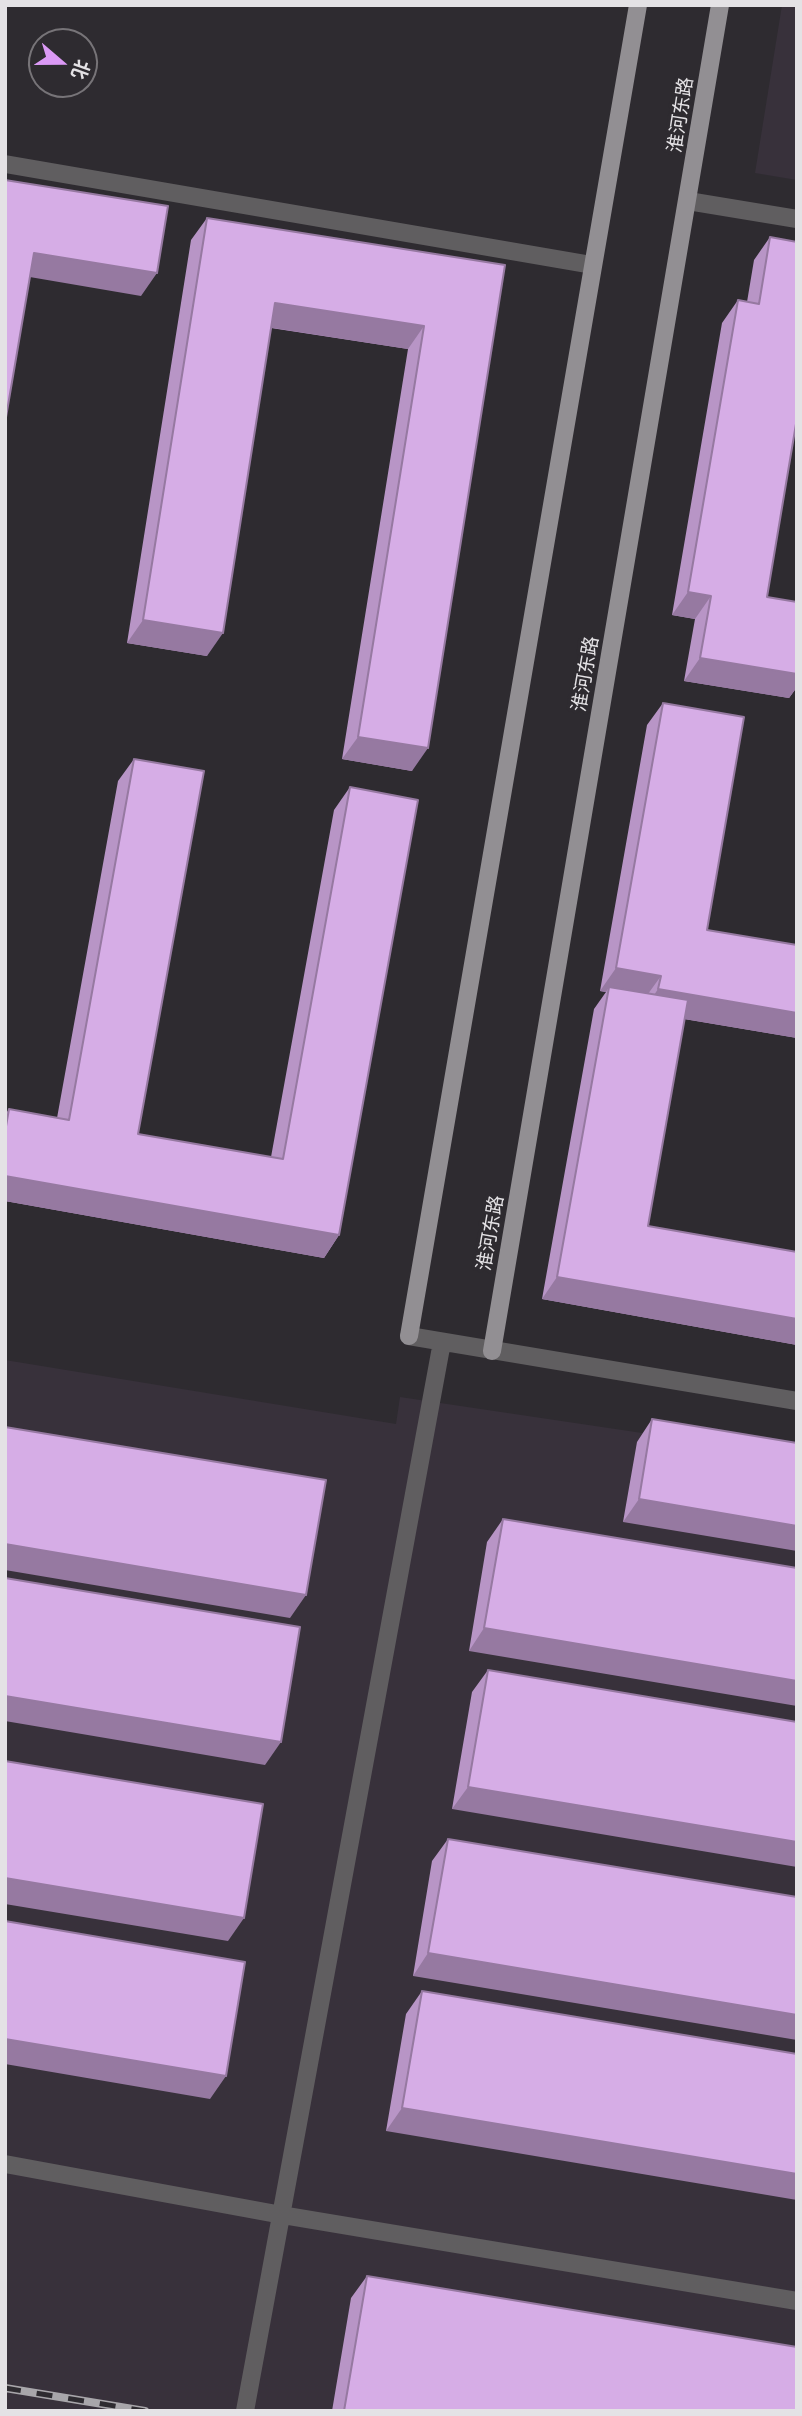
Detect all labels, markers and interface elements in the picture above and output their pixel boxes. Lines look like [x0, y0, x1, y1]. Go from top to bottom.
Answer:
north arrow [28, 28, 98, 98]
text: 北 [66, 56, 95, 83]
street label: 淮河东路 [664, 76, 698, 154]
street label: 淮河东路 [568, 635, 604, 713]
street label: 淮河东路 [473, 1194, 509, 1272]

